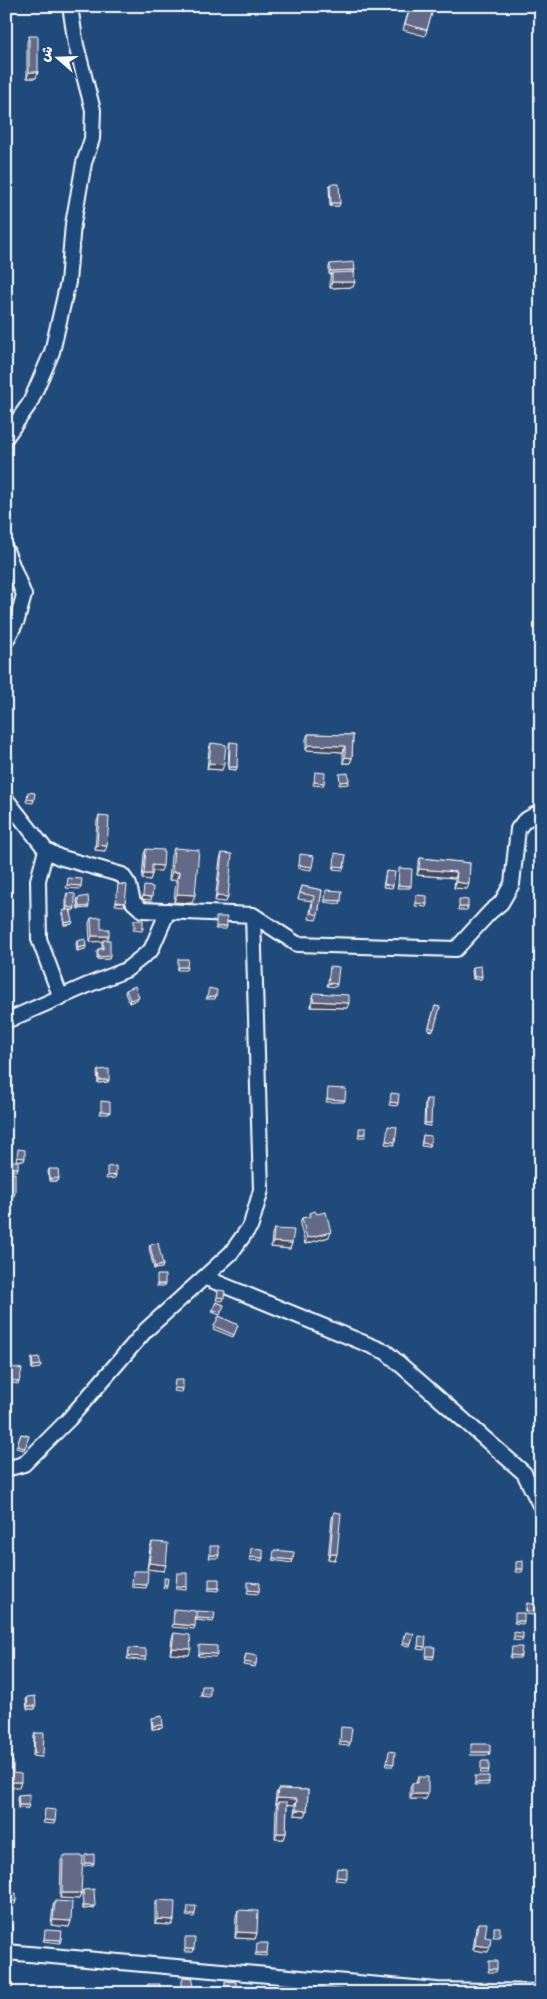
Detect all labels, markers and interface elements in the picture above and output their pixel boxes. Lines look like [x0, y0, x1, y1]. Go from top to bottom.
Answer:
north arrow [32, 32, 82, 82]
text: ش [36, 44, 57, 64]

